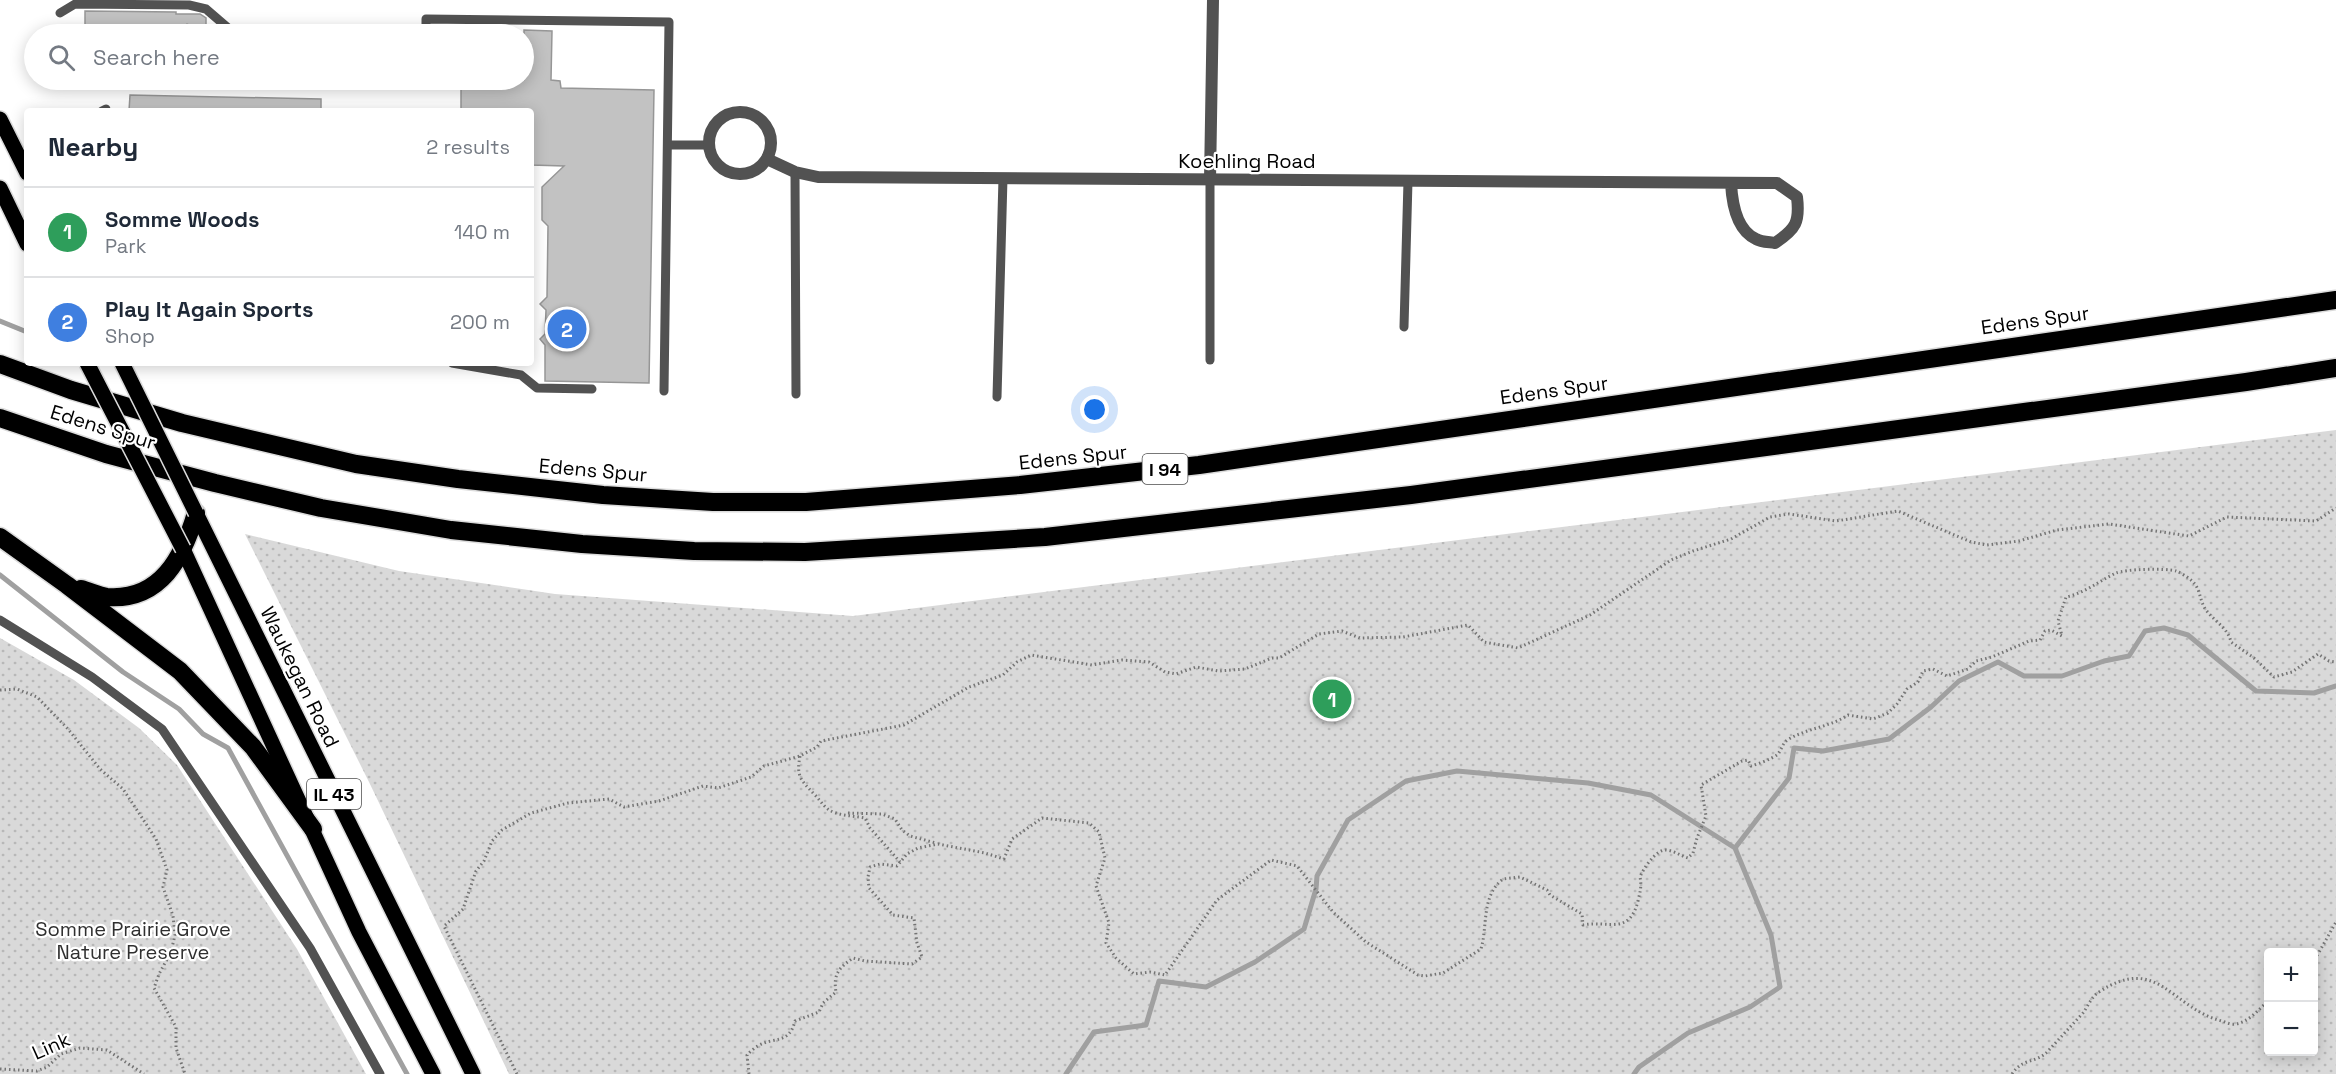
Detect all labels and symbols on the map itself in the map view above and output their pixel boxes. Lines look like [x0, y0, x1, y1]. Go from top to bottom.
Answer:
street label: Koehling Road [1178, 148, 1316, 174]
street label: Edens Spur [1979, 300, 2091, 340]
pin: 2 [548, 306, 586, 352]
street label: Edens Spur [1498, 370, 1610, 410]
your location [1080, 395, 1109, 424]
street label: Edens Spur [47, 399, 159, 455]
street label: Edens Spur [1018, 438, 1128, 476]
street label: Edens Spur [538, 452, 648, 488]
road number: I 94 [1142, 454, 1188, 484]
street label: Waukegan Road [255, 602, 345, 752]
pin: 1 [1312, 676, 1352, 722]
road number: IL 43 [307, 779, 361, 809]
park label: Somme Prairie Grove Nature Preserve [35, 916, 231, 965]
street label: Link [28, 1026, 74, 1066]

